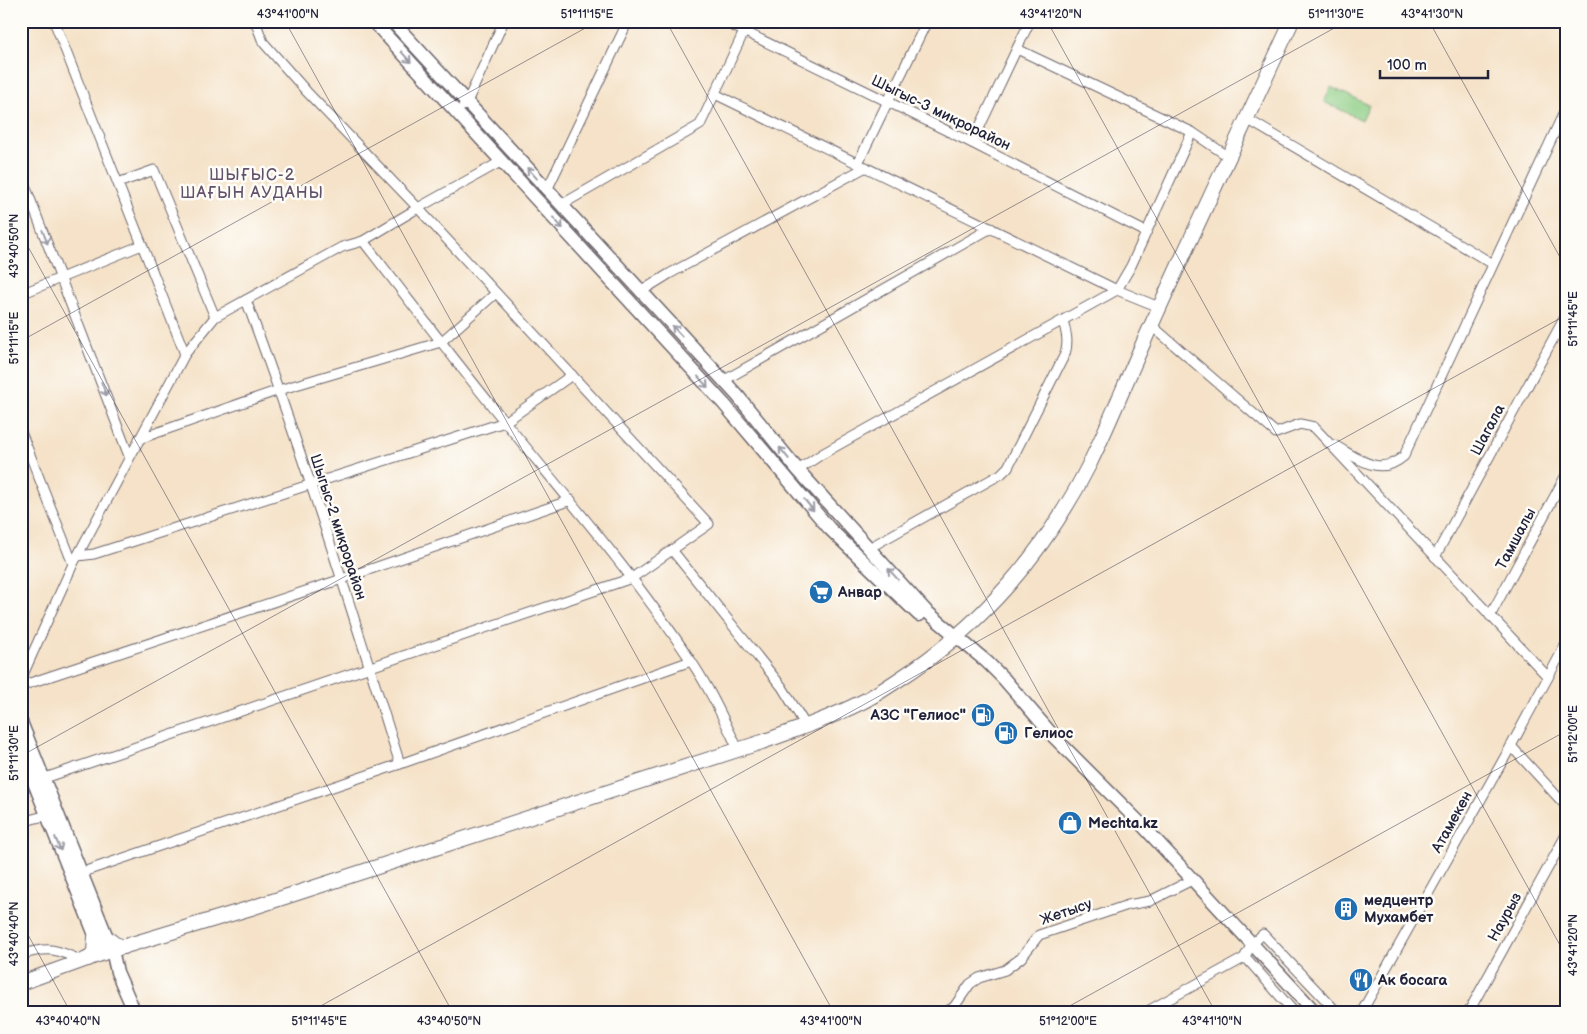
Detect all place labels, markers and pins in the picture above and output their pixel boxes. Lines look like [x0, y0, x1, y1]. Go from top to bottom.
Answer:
supermarket icon: Анвар [808, 579, 834, 605]
place label: Анвар [837, 583, 882, 602]
fuel station icon: АЗС "Гелиос" [970, 702, 996, 728]
place label: АЗС "Гелиос" [870, 706, 966, 725]
fuel station icon: Гелиос [993, 720, 1019, 746]
place label: Гелиос [1024, 724, 1074, 743]
shop icon: Mechta.kz [1057, 810, 1083, 836]
place label: Mechta.kz [1088, 814, 1159, 833]
place label: медцентр Мухамбет [1364, 891, 1434, 927]
building icon: медцентр Мухамбет [1333, 896, 1359, 922]
restaurant icon: Ак босага [1348, 967, 1374, 993]
place label: Ак босага [1377, 971, 1448, 990]

